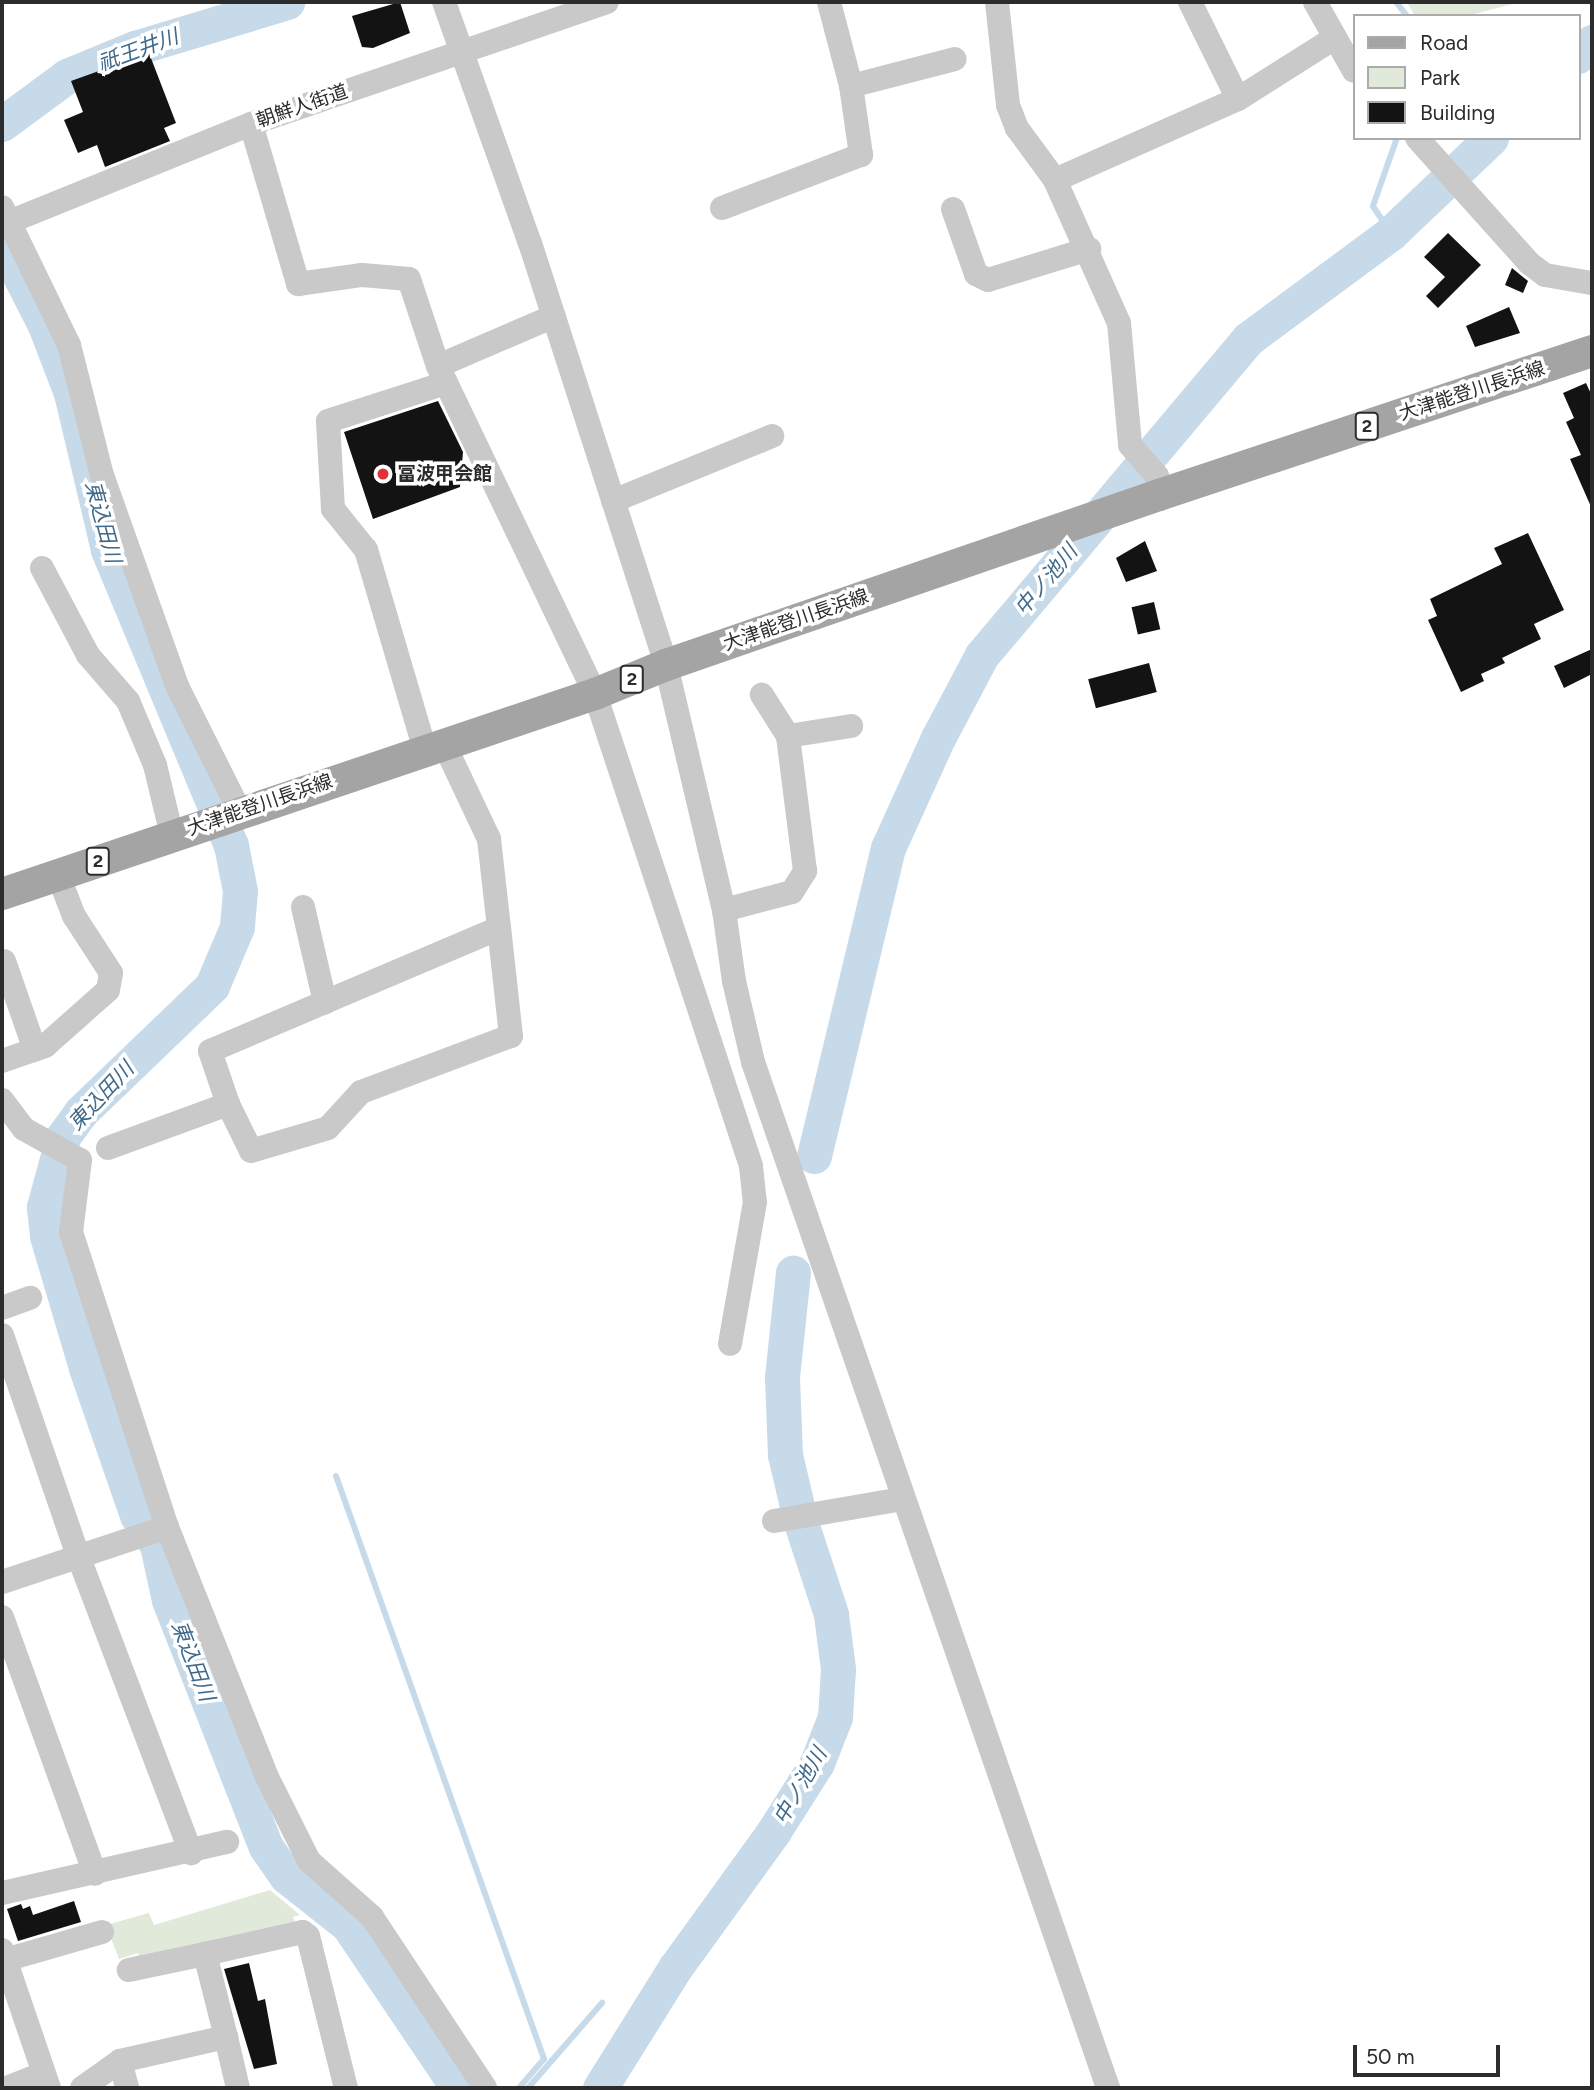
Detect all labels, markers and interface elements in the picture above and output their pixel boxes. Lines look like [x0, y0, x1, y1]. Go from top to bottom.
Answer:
legend [1352, 14, 1580, 140]
water label: 祇王井川 [94, 24, 182, 76]
text: Road [1420, 30, 1468, 55]
text: Park [1420, 65, 1460, 90]
street label: 朝鮮人街道 [253, 80, 351, 132]
text: Building [1420, 100, 1495, 125]
street label: 大津能登川長浜線 [1396, 357, 1548, 425]
road number: 2 [1355, 412, 1379, 440]
place label: 冨波甲会館 [397, 463, 492, 485]
marker: 冨波甲会館 [375, 466, 391, 482]
water label: 東込田川 [80, 478, 126, 566]
water label: 中ノ池川 [1009, 540, 1083, 620]
street label: 大津能登川長浜線 [720, 584, 872, 656]
road number: 2 [620, 664, 644, 694]
street label: 大津能登川長浜線 [184, 769, 336, 841]
road number: 2 [86, 846, 110, 876]
water label: 東込田川 [63, 1057, 139, 1135]
water label: 東込田川 [166, 1617, 220, 1705]
water label: 中ノ池川 [768, 1743, 832, 1829]
scale bar [1356, 2030, 1503, 2074]
text: 50 m [1366, 2044, 1415, 2069]

